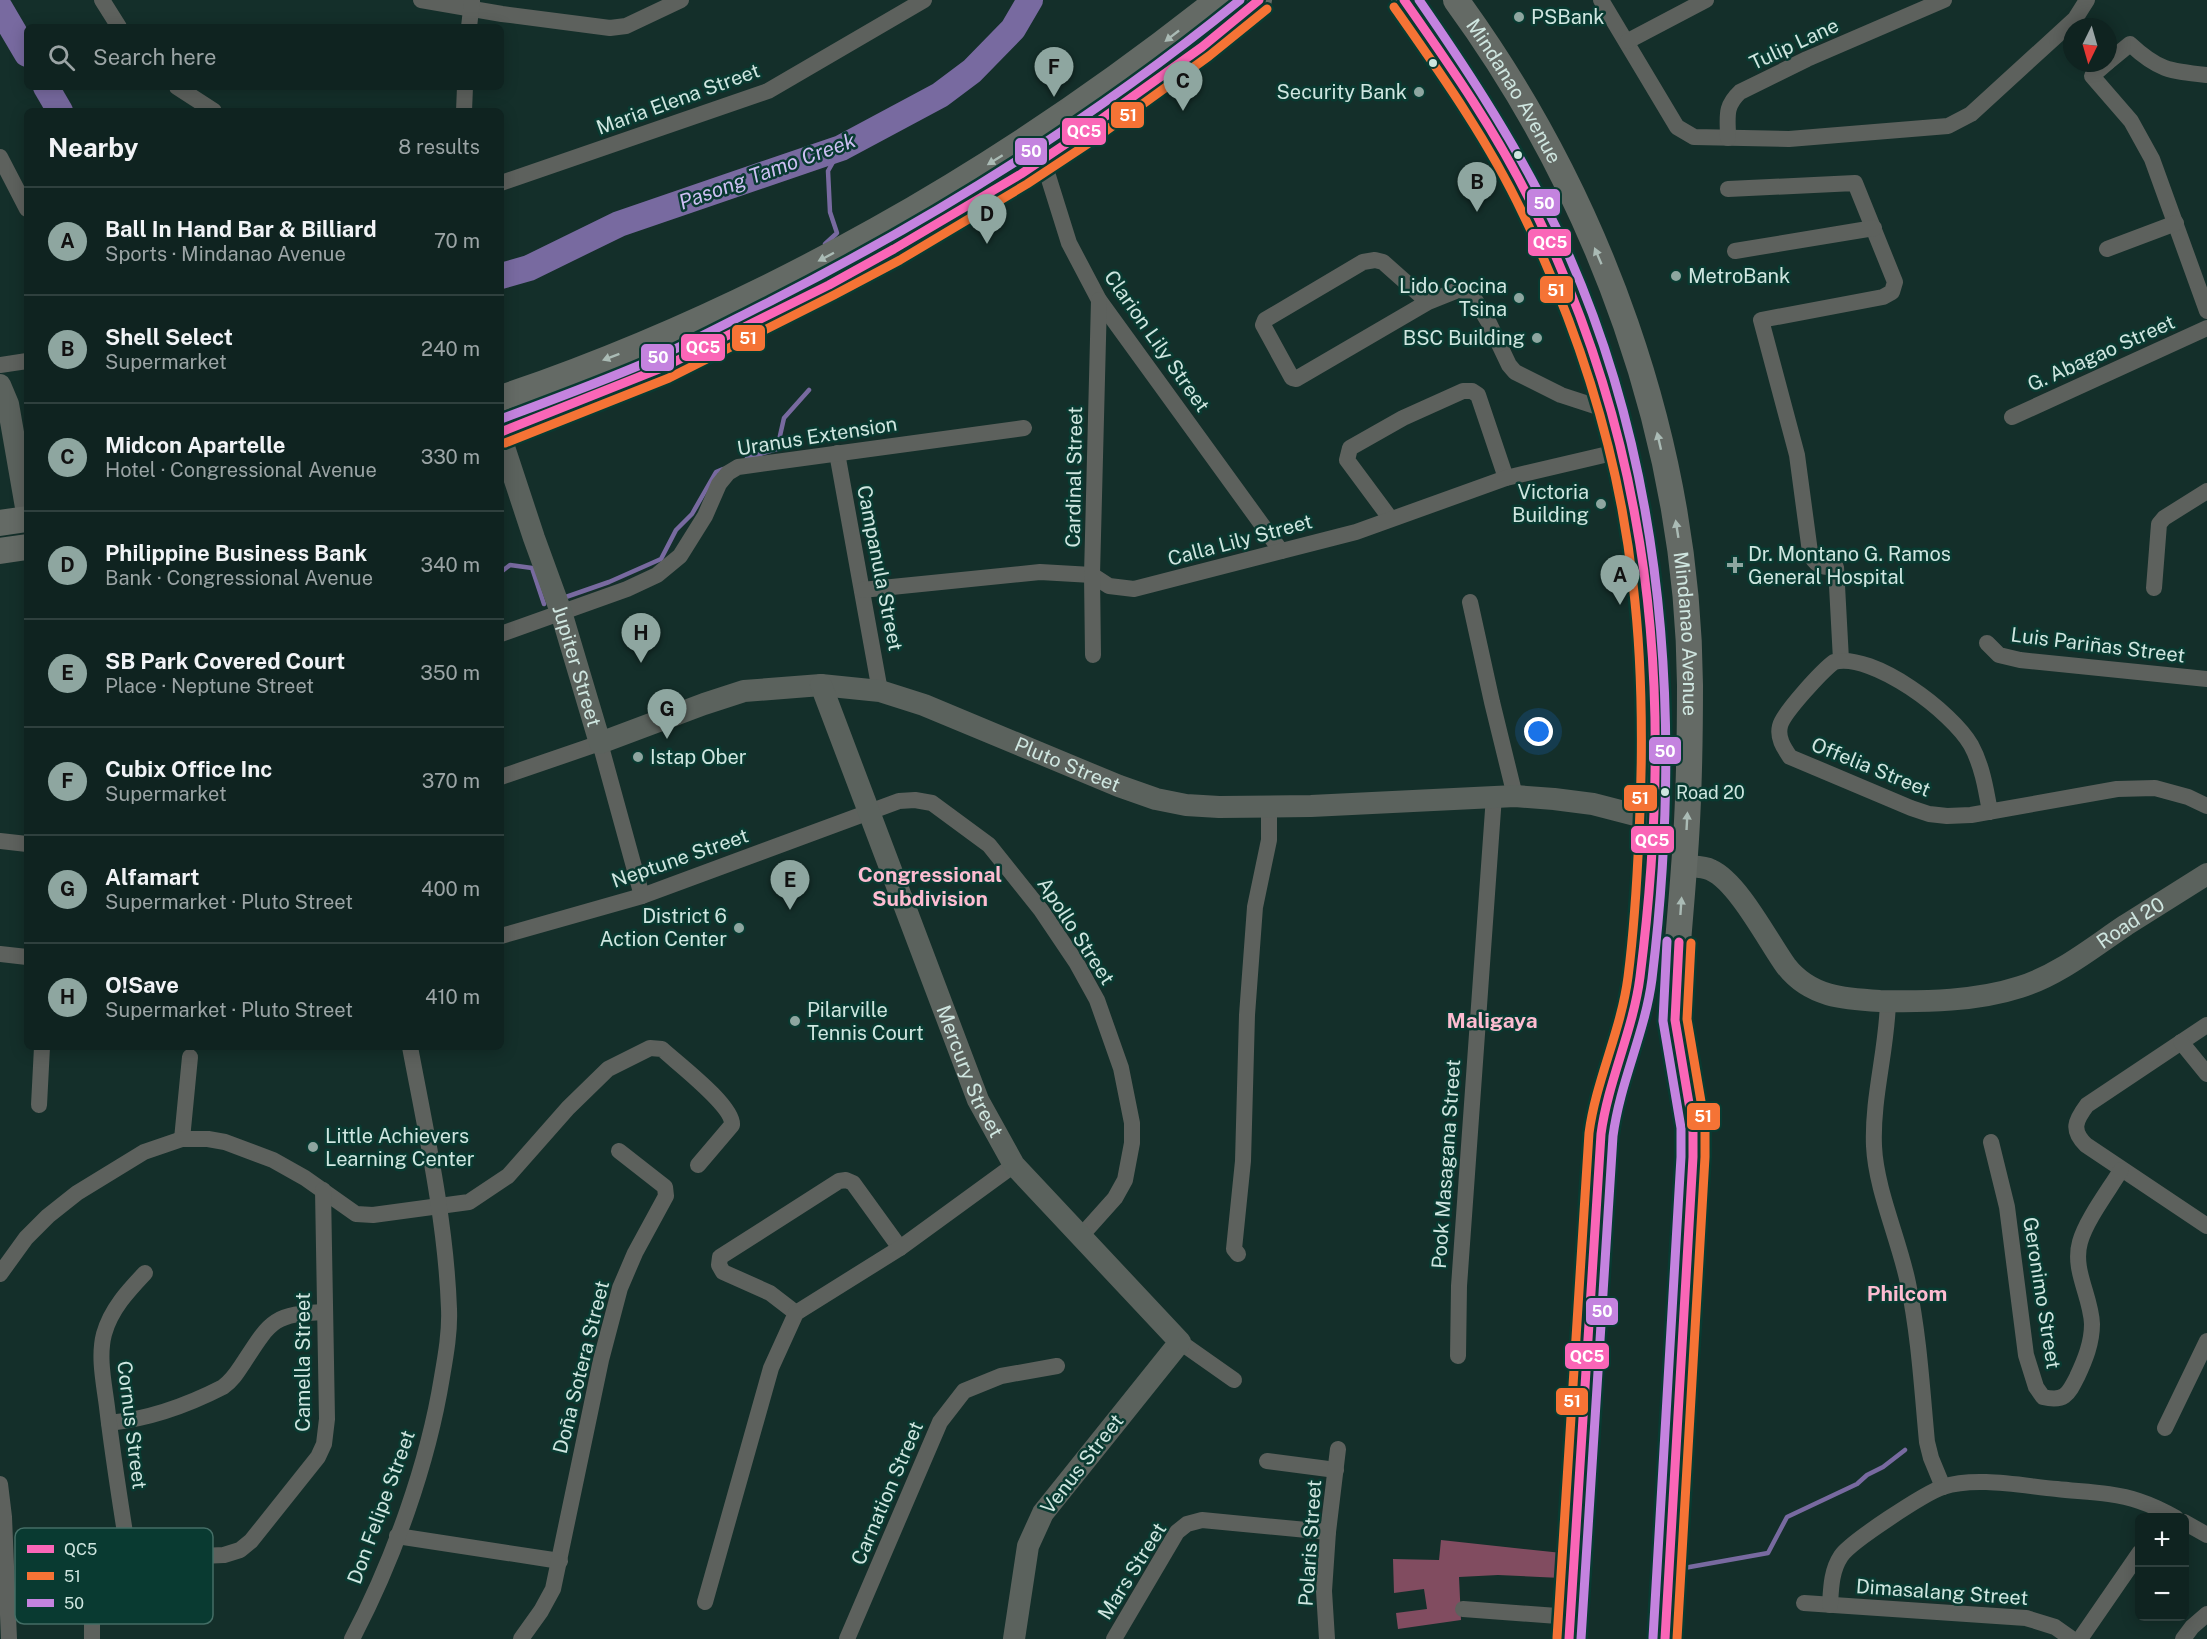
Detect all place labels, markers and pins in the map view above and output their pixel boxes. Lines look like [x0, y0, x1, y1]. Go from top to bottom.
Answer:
place label: PSBank [1531, 5, 1605, 29]
marker: PSBank [1512, 10, 1526, 24]
pin: F [1034, 48, 1074, 97]
unlabelled marker [1427, 57, 1439, 69]
pin: C [1164, 62, 1202, 111]
place label: Security Bank [1276, 80, 1407, 104]
marker: Security Bank [1412, 85, 1426, 99]
unlabelled marker [1512, 149, 1524, 161]
pin: B [1458, 162, 1496, 212]
pin: D [968, 194, 1006, 244]
place label: MetroBank [1688, 264, 1790, 288]
marker: MetroBank [1669, 269, 1683, 283]
place label: Lido Cocina Tsina [1399, 274, 1507, 321]
marker: Lido Cocina Tsina [1512, 291, 1526, 305]
place label: BSC Building [1403, 326, 1525, 350]
marker: BSC Building [1530, 331, 1544, 345]
place label: Victoria Building [1512, 480, 1589, 527]
marker: Victoria Building [1594, 497, 1608, 511]
place label: Dr. Montano G. Ramos General Hospital [1748, 542, 1951, 589]
pin: A [1600, 556, 1640, 605]
marker: Dr. Montano G. Ramos General Hospital [1726, 556, 1744, 574]
pin: H [622, 614, 660, 663]
pin: G [648, 690, 686, 739]
place label: Istap Ober [650, 745, 747, 769]
marker: Istap Ober [631, 750, 645, 764]
place label: Road 20 [1676, 782, 1745, 803]
marker: Road 20 [1659, 786, 1671, 798]
pin: E [770, 860, 810, 910]
place label: District 6 Action Center [599, 904, 727, 951]
marker: District 6 Action Center [732, 921, 746, 935]
place label: Pilarville Tennis Court [807, 998, 924, 1045]
marker: Pilarville Tennis Court [788, 1014, 802, 1028]
place label: Little Achievers Learning Center [325, 1124, 475, 1171]
marker: Little Achievers Learning Center [306, 1140, 320, 1154]

